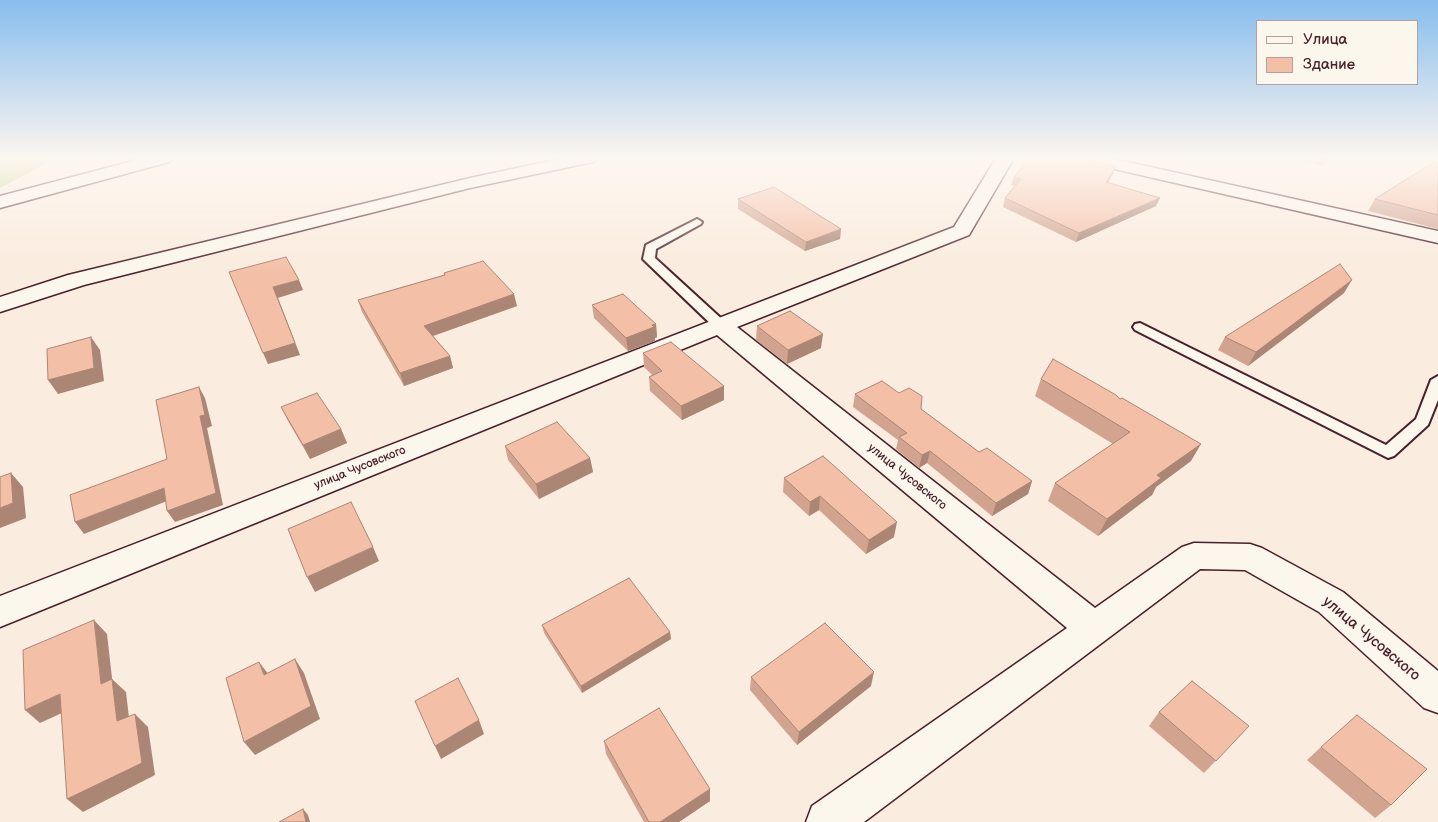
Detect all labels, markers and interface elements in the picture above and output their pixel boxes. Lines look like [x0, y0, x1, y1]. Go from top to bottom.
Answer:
legend [1256, 20, 1418, 85]
text: Улица [1303, 30, 1347, 49]
text: Здание [1303, 55, 1355, 74]
street label: улица Чусовского [865, 441, 949, 513]
street label: улица Чусовского [312, 443, 408, 493]
street label: улица Чусовского [1319, 593, 1423, 685]

